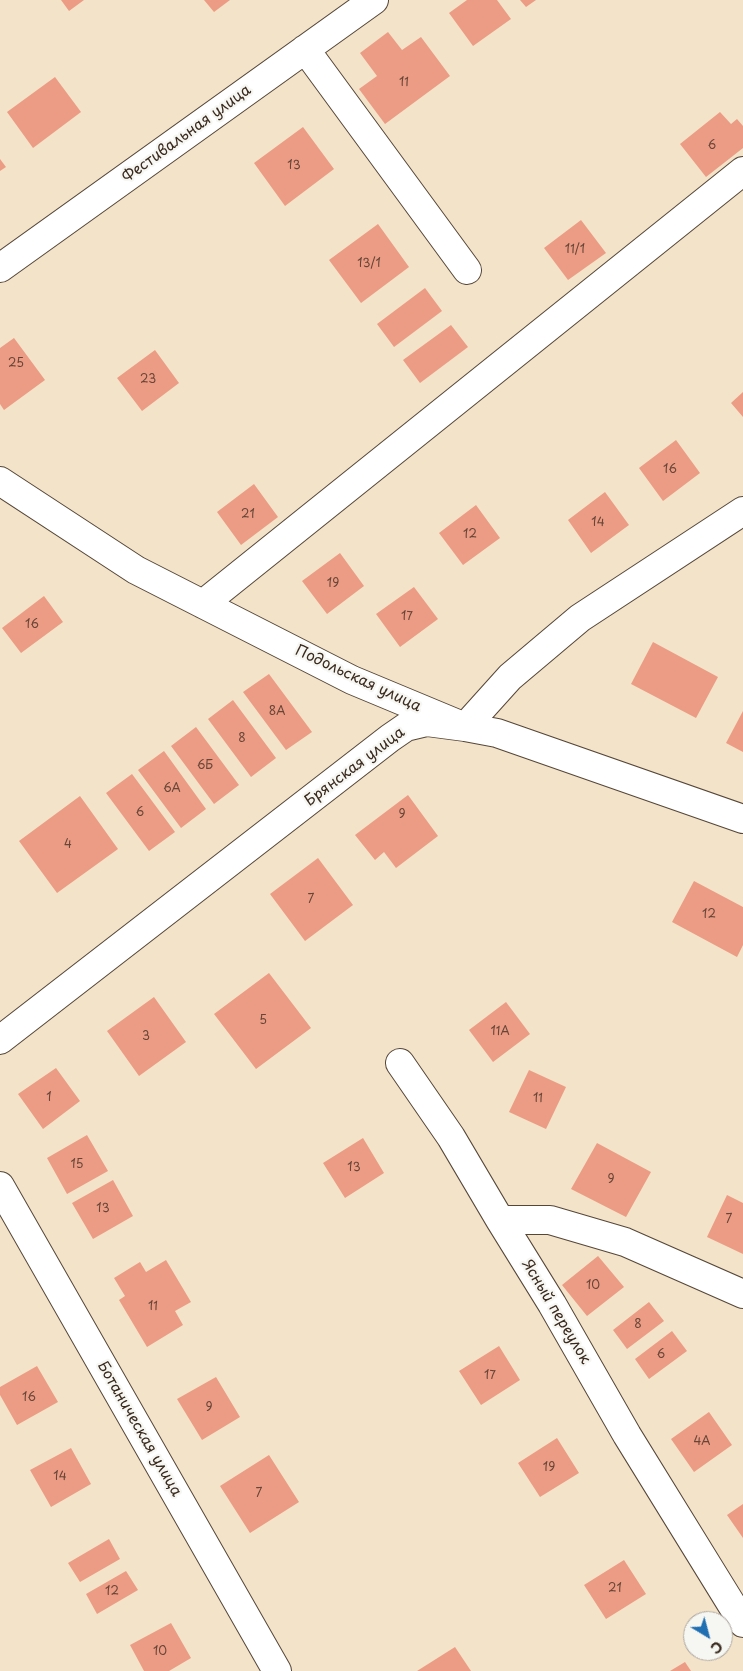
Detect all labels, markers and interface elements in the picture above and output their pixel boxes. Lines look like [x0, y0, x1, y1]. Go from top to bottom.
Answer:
house number: 11 [399, 76, 409, 90]
street label: Фестивальная улица [119, 81, 255, 187]
house number: 6 [708, 139, 716, 153]
house number: 13 [287, 159, 301, 173]
house number: 11/1 [565, 243, 585, 257]
house number: 13/1 [357, 257, 381, 271]
house number: 25 [8, 357, 24, 371]
house number: 23 [140, 373, 156, 387]
house number: 16 [663, 463, 677, 477]
house number: 21 [241, 508, 255, 522]
house number: 14 [591, 516, 605, 530]
house number: 12 [463, 528, 477, 542]
house number: 19 [327, 577, 339, 591]
house number: 17 [401, 610, 413, 624]
house number: 16 [25, 618, 39, 632]
street label: Подольская улица [292, 642, 424, 716]
house number: 8А [269, 705, 285, 719]
street label: Брянская улица [302, 724, 408, 810]
house number: 8 [238, 732, 246, 746]
house number: 6Б [197, 759, 213, 773]
house number: 6А [163, 782, 181, 796]
house number: 6 [136, 806, 144, 820]
house number: 9 [398, 808, 406, 822]
house number: 4 [64, 838, 72, 852]
house number: 7 [308, 893, 314, 907]
house number: 12 [702, 908, 716, 922]
house number: 5 [259, 1014, 267, 1028]
house number: 11А [490, 1025, 510, 1039]
house number: 3 [142, 1030, 150, 1044]
house number: 1 [46, 1091, 52, 1105]
house number: 11 [533, 1092, 543, 1106]
house number: 15 [70, 1158, 84, 1172]
house number: 13 [347, 1161, 361, 1175]
house number: 9 [607, 1173, 615, 1187]
house number: 13 [96, 1202, 110, 1216]
house number: 7 [726, 1213, 732, 1227]
street label: Ясный переулок [518, 1257, 594, 1367]
house number: 10 [586, 1279, 600, 1293]
house number: 11 [148, 1300, 158, 1314]
house number: 8 [634, 1318, 642, 1332]
house number: 6 [657, 1348, 665, 1362]
street label: Ботаническая улица [93, 1358, 185, 1500]
house number: 17 [484, 1369, 496, 1383]
house number: 16 [22, 1391, 36, 1405]
house number: 9 [205, 1401, 213, 1415]
house number: 4А [693, 1435, 711, 1449]
house number: 19 [543, 1461, 555, 1475]
house number: 14 [53, 1470, 67, 1484]
house number: 7 [256, 1487, 262, 1501]
house number: 21 [608, 1582, 622, 1596]
house number: 12 [105, 1585, 119, 1599]
north arrow [683, 1611, 733, 1661]
text: С [706, 1636, 727, 1659]
house number: 10 [153, 1645, 167, 1659]

